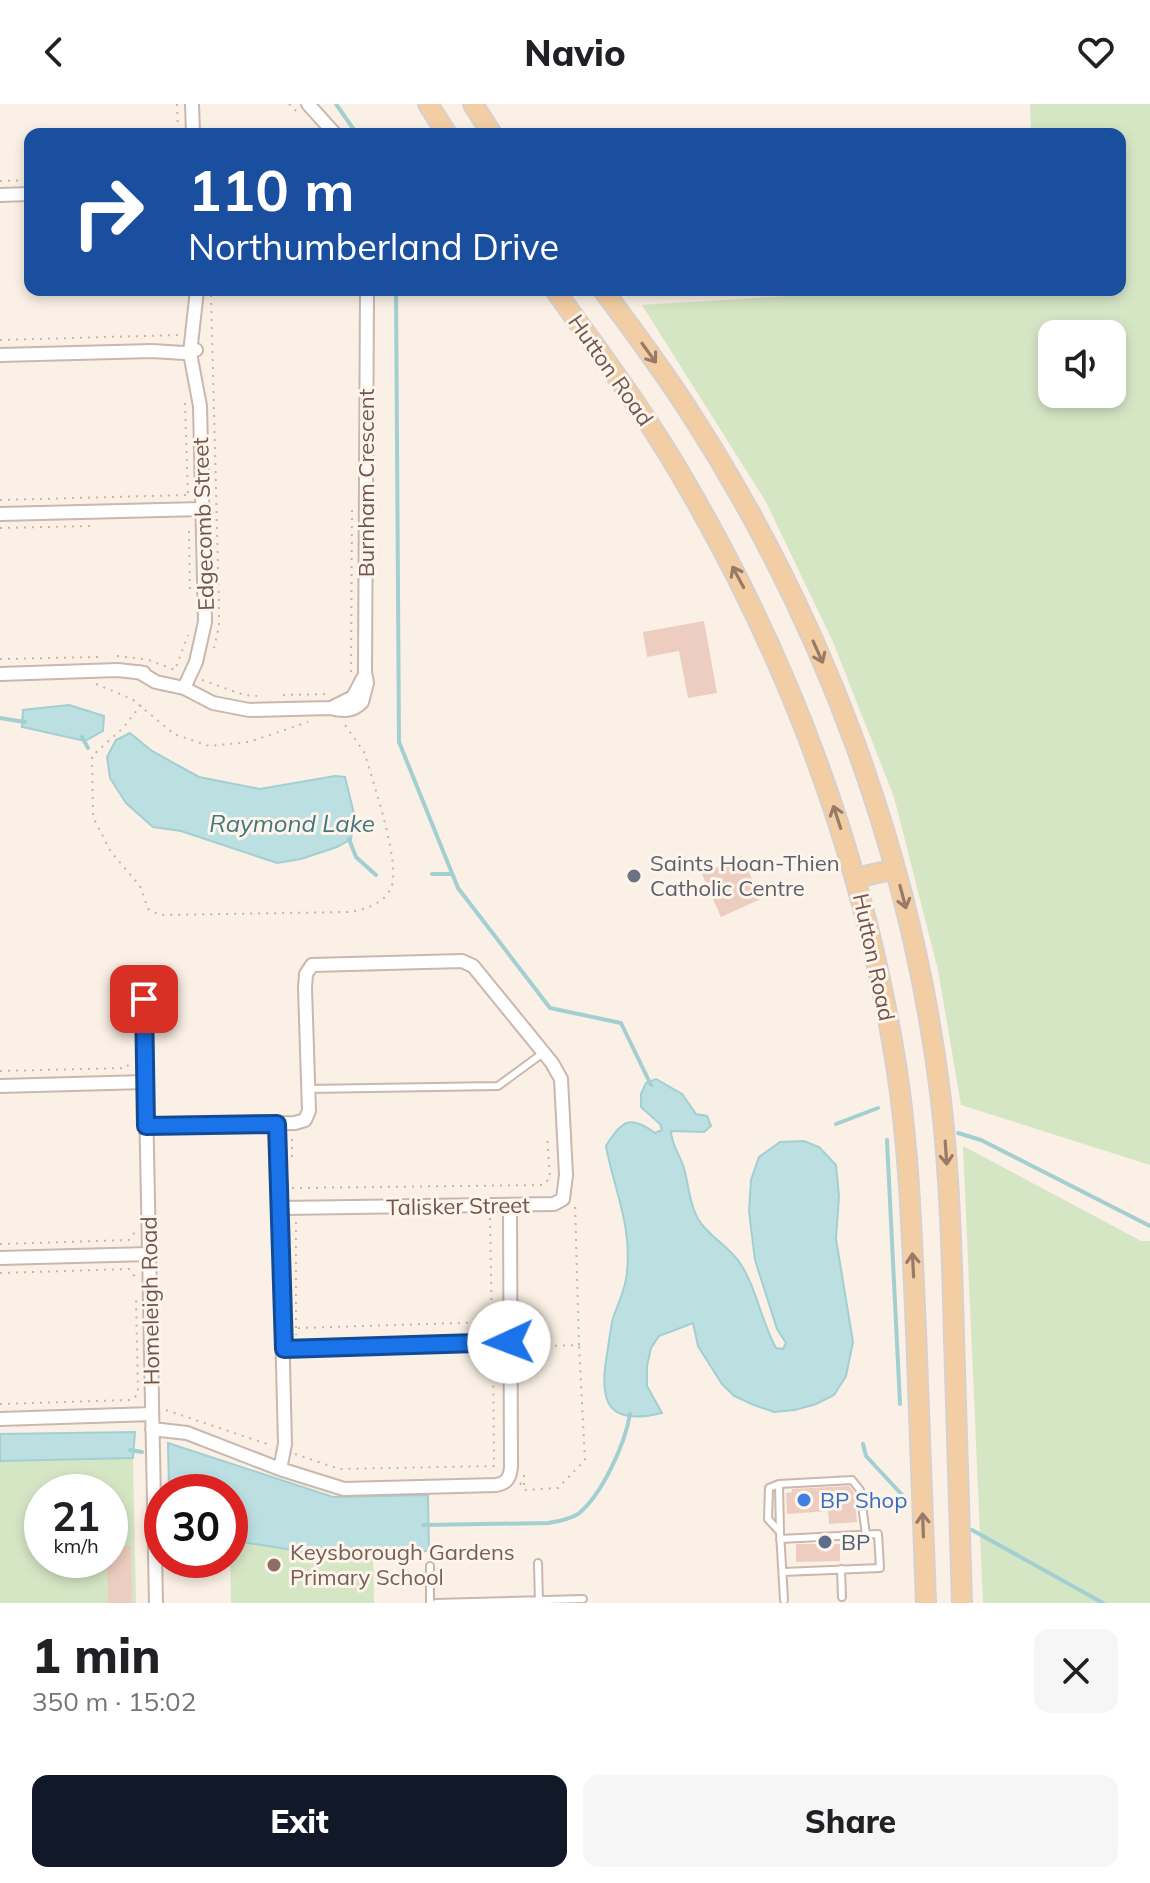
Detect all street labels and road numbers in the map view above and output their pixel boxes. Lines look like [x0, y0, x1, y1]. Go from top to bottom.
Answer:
street label: Hutton Road [562, 309, 660, 431]
street label: Burnham Crescent [352, 388, 380, 577]
street label: Edgecomb Street [186, 436, 220, 611]
street label: Hutton Road [847, 891, 901, 1023]
street label: Talisker Street [386, 1191, 530, 1221]
street label: Homeleigh Road [135, 1216, 165, 1386]

